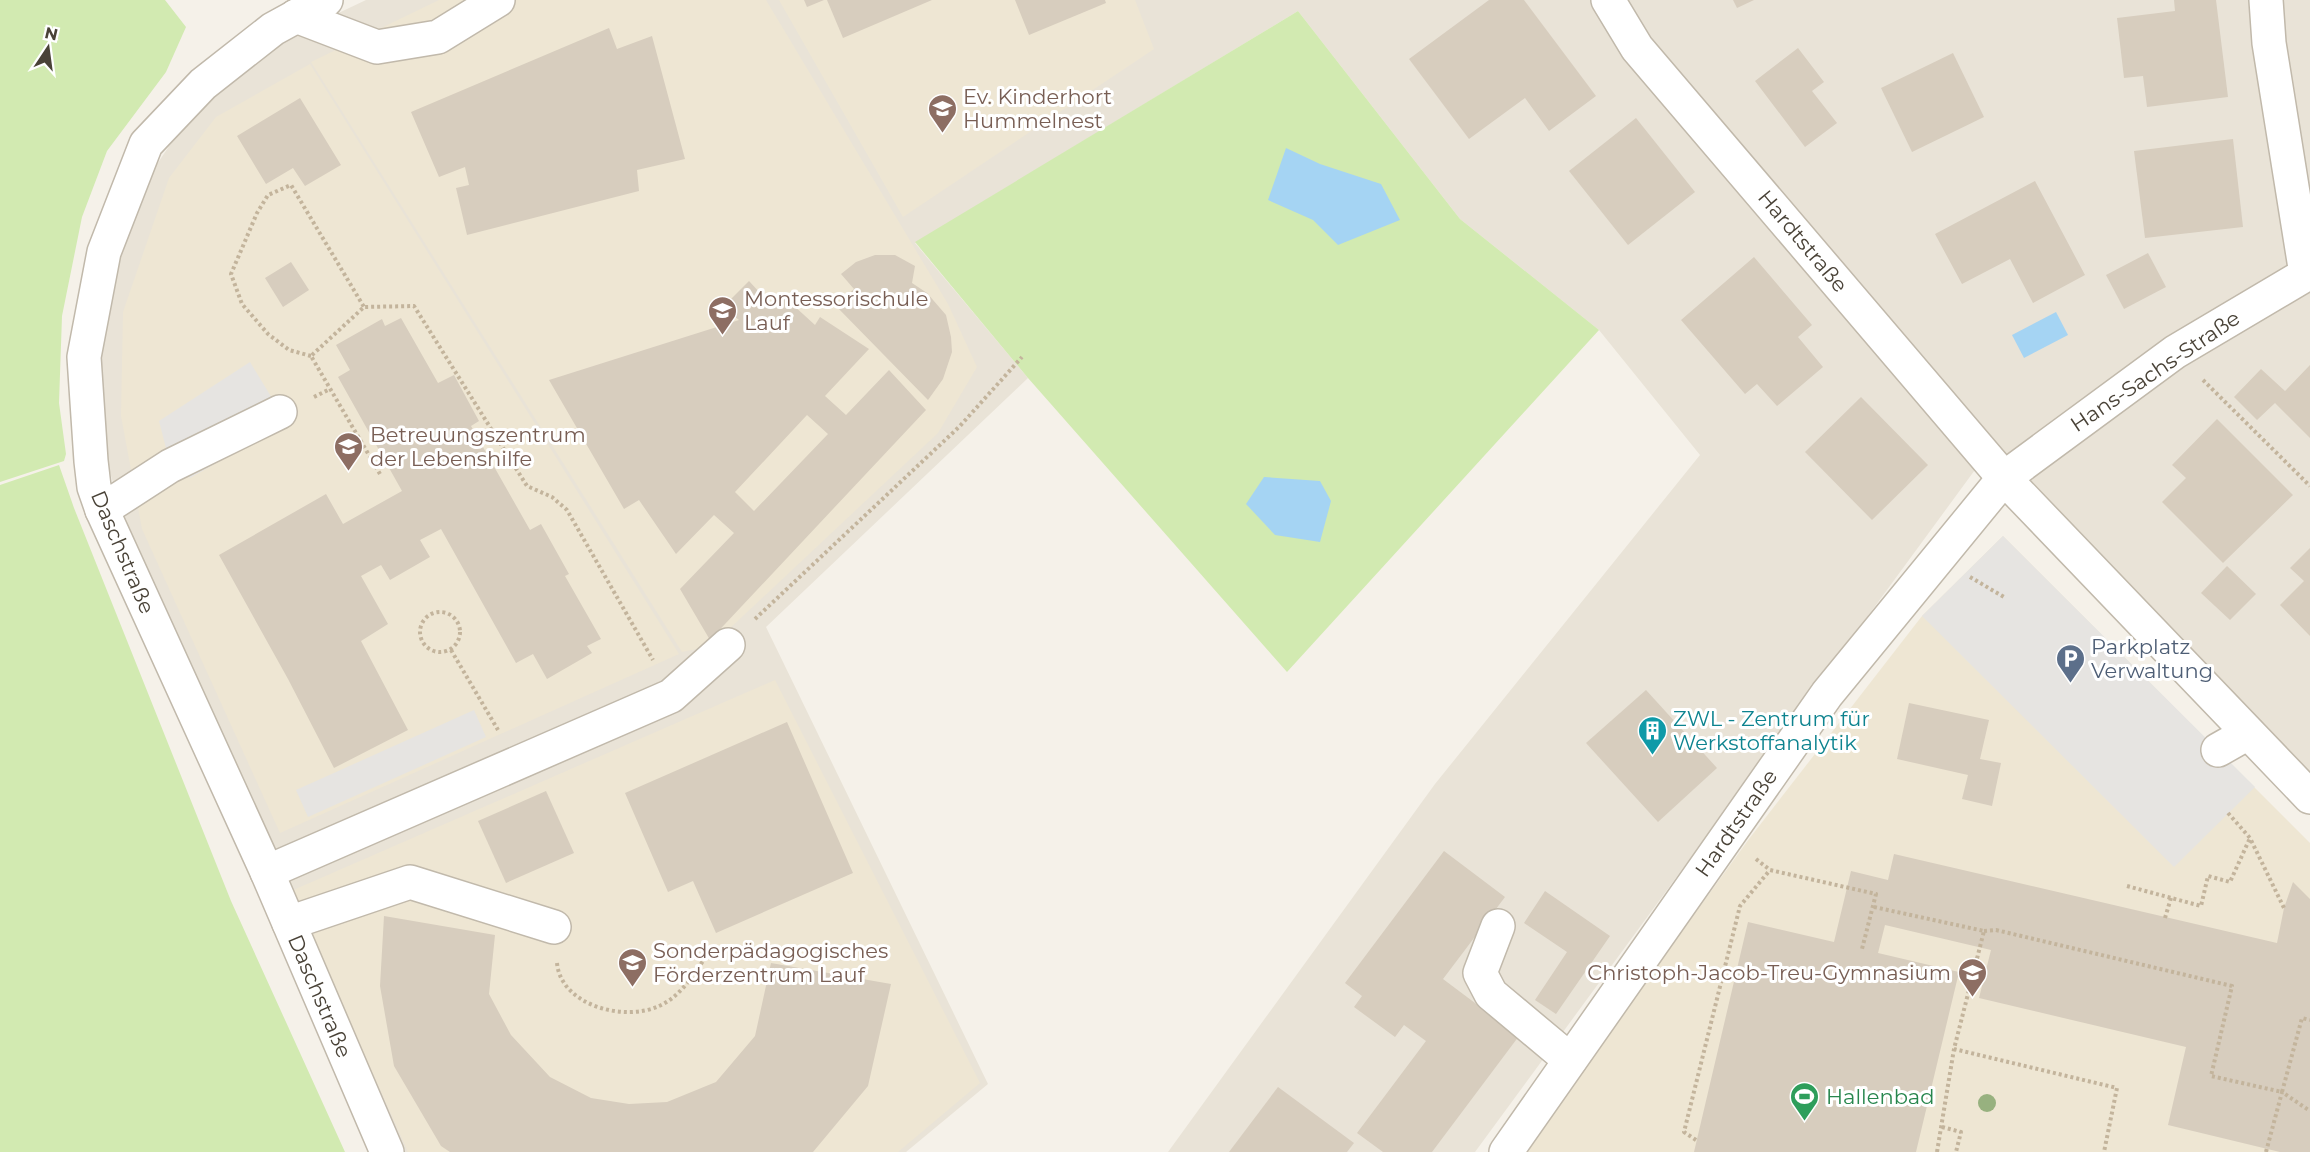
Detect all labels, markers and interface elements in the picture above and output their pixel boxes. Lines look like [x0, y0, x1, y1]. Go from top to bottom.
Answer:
north arrow [18, 18, 78, 78]
text: N [43, 23, 60, 45]
place label: Ev. Kinderhort Hummelnest [963, 84, 1112, 133]
school or university icon: Ev. Kinderhort Hummelnest [926, 92, 958, 134]
street label: Hardtstraße [1753, 185, 1853, 297]
place label: Montessorischule Lauf [744, 286, 928, 335]
school or university icon: Montessorischule Lauf [707, 294, 739, 336]
street label: Hans-Sachs-Straße [2066, 305, 2244, 437]
place label: Betreuungszentrum der Lebenshilfe [370, 422, 586, 471]
school or university icon: Betreuungszentrum der Lebenshilfe [333, 430, 365, 472]
street label: Daschstraße [86, 487, 160, 617]
place label: Parkplatz Verwaltung [2091, 634, 2213, 683]
parking icon: Parkplatz Verwaltung [2054, 642, 2086, 684]
place label: ZWL - Zentrum für Werkstoffanalytik [1673, 706, 1870, 755]
building icon: ZWL - Zentrum für Werkstoffanalytik [1636, 714, 1668, 756]
street label: Hardtstraße [1690, 764, 1782, 882]
street label: Daschstraße [283, 931, 357, 1061]
place label: Sonderpädagogisches Förderzentrum Lauf [653, 938, 888, 987]
school or university icon: Sonderpädagogisches Förderzentrum Lauf [616, 946, 648, 988]
school or university icon: Christoph-Jacob-Treu-Gymnasium [1956, 956, 1988, 998]
place label: Christoph-Jacob-Treu-Gymnasium [1587, 960, 1951, 985]
sports icon: Hallenbad [1789, 1080, 1821, 1122]
place label: Hallenbad [1826, 1084, 1934, 1109]

